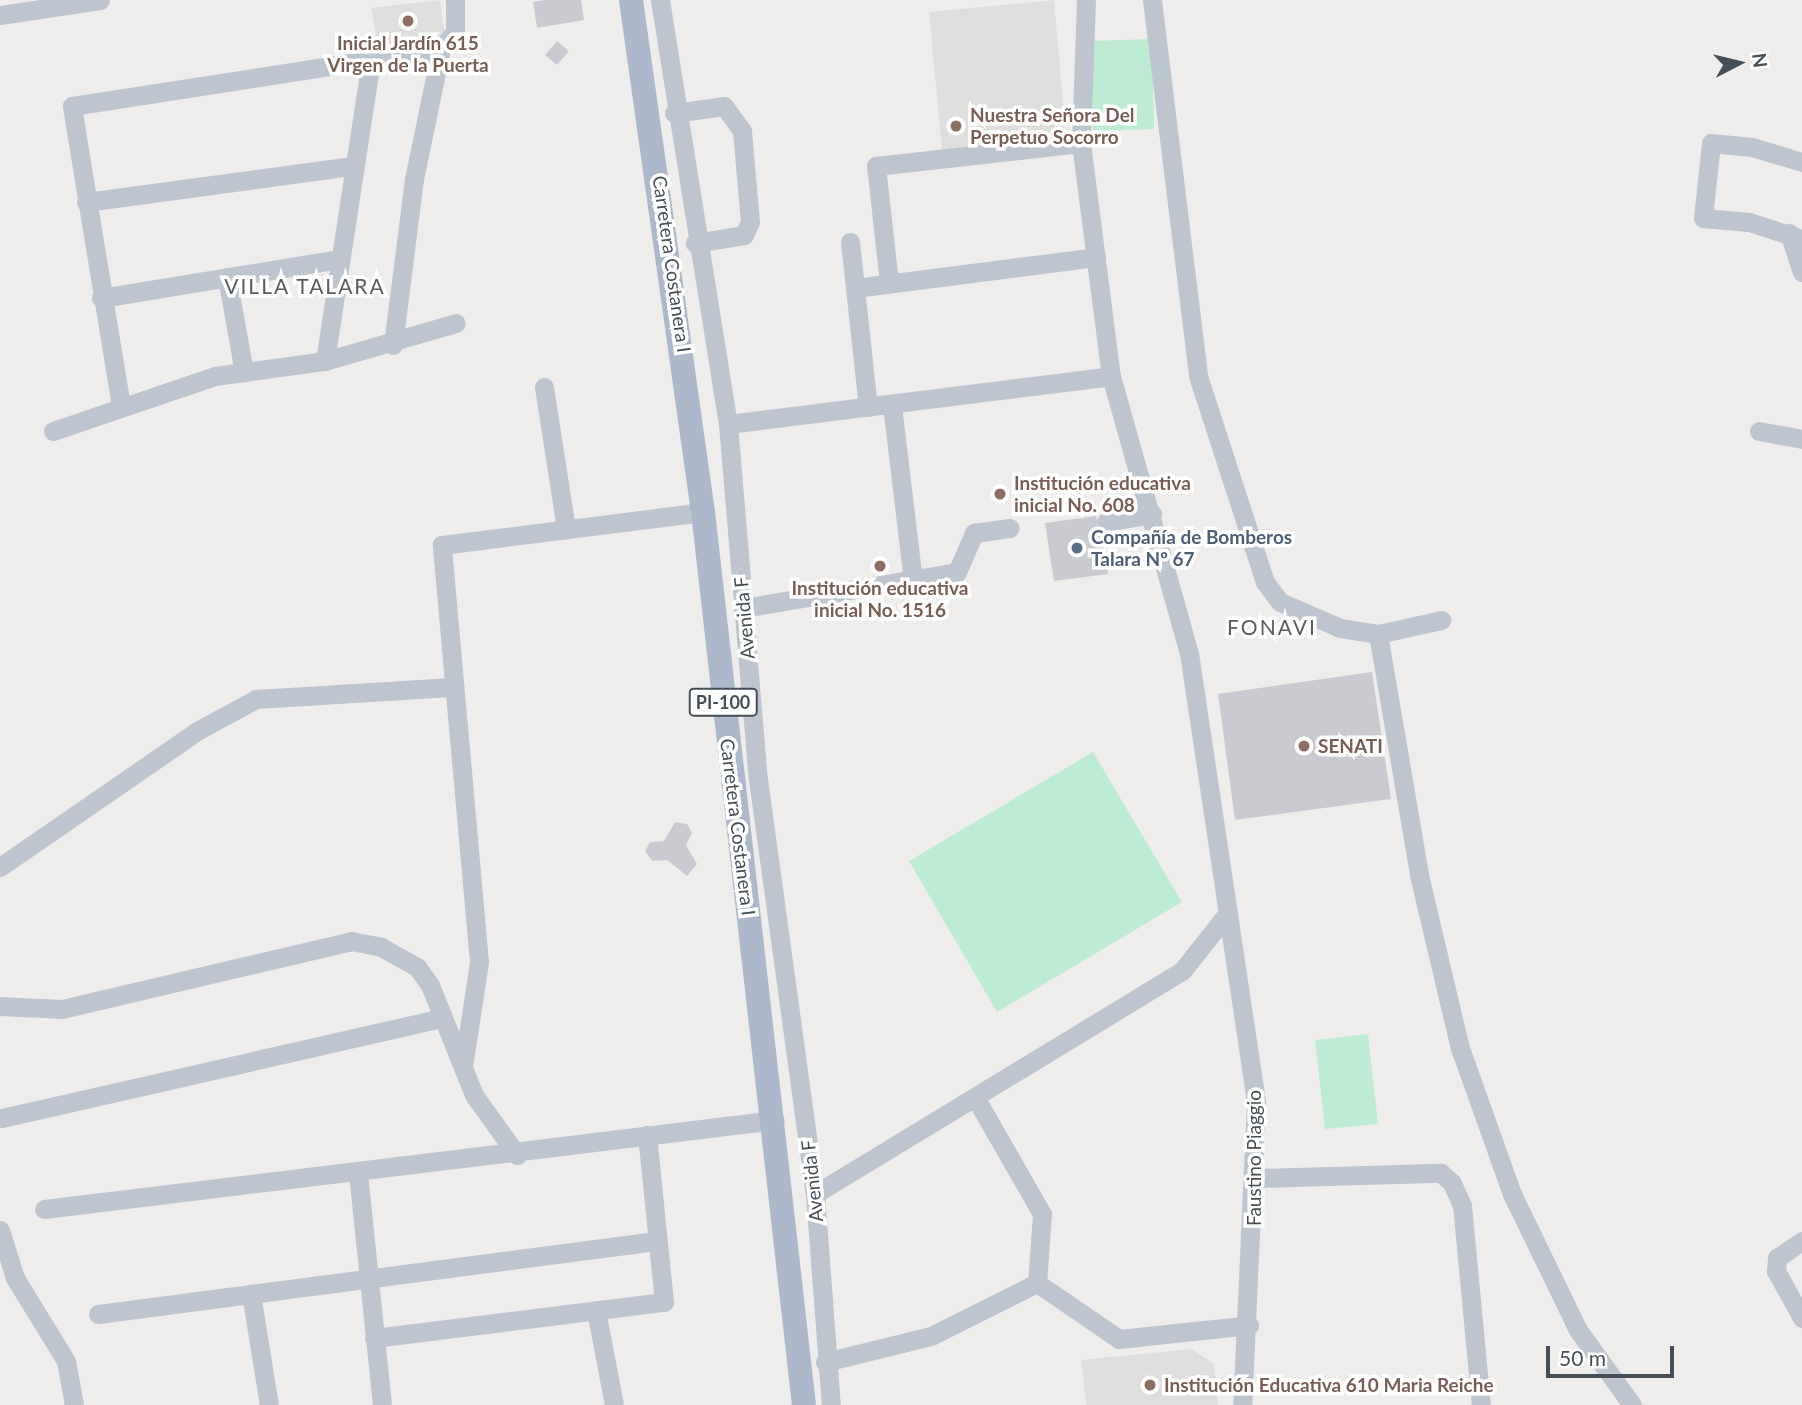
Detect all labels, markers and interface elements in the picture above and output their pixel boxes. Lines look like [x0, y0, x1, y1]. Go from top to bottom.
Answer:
marker: Inicial Jardín 615 Virgen de la Puerta [400, 13, 416, 29]
north arrow [1704, 28, 1774, 98]
place label: Inicial Jardín 615 Virgen de la Puerta [327, 32, 489, 76]
text: N [1748, 52, 1773, 69]
place label: Nuestra Señora Del Perpetuo Socorro [970, 104, 1135, 148]
marker: Nuestra Señora Del Perpetuo Socorro [948, 118, 964, 134]
street label: Carretera Costanera I [648, 174, 696, 354]
district label: VILLA TALARA [225, 273, 385, 299]
place label: Institución educativa inicial No. 608 [1014, 472, 1191, 516]
marker: Institución educativa inicial No. 608 [992, 486, 1008, 502]
place label: Compañía de Bomberos Talara Nº 67 [1091, 526, 1292, 570]
marker: Compañía de Bomberos Talara Nº 67 [1069, 540, 1085, 556]
marker: Institución educativa inicial No. 1516 [872, 558, 888, 574]
street label: Avenida F [729, 576, 759, 660]
place label: Institución educativa inicial No. 1516 [792, 577, 968, 621]
district label: FONAVI [1228, 614, 1316, 640]
road number: PI-100 [688, 688, 758, 716]
place label: SENATI [1318, 735, 1383, 757]
street label: Carretera Costanera I [716, 737, 760, 917]
marker: SENATI [1296, 738, 1312, 754]
street label: Faustino Piaggio [1243, 1090, 1265, 1226]
street label: Avenida F [796, 1139, 828, 1223]
scale bar [1550, 1332, 1678, 1376]
text: 50 m [1559, 1345, 1606, 1370]
place label: Institución Educativa 610 Maria Reiche [1164, 1374, 1494, 1396]
marker: Institución Educativa 610 Maria Reiche [1142, 1377, 1158, 1393]

